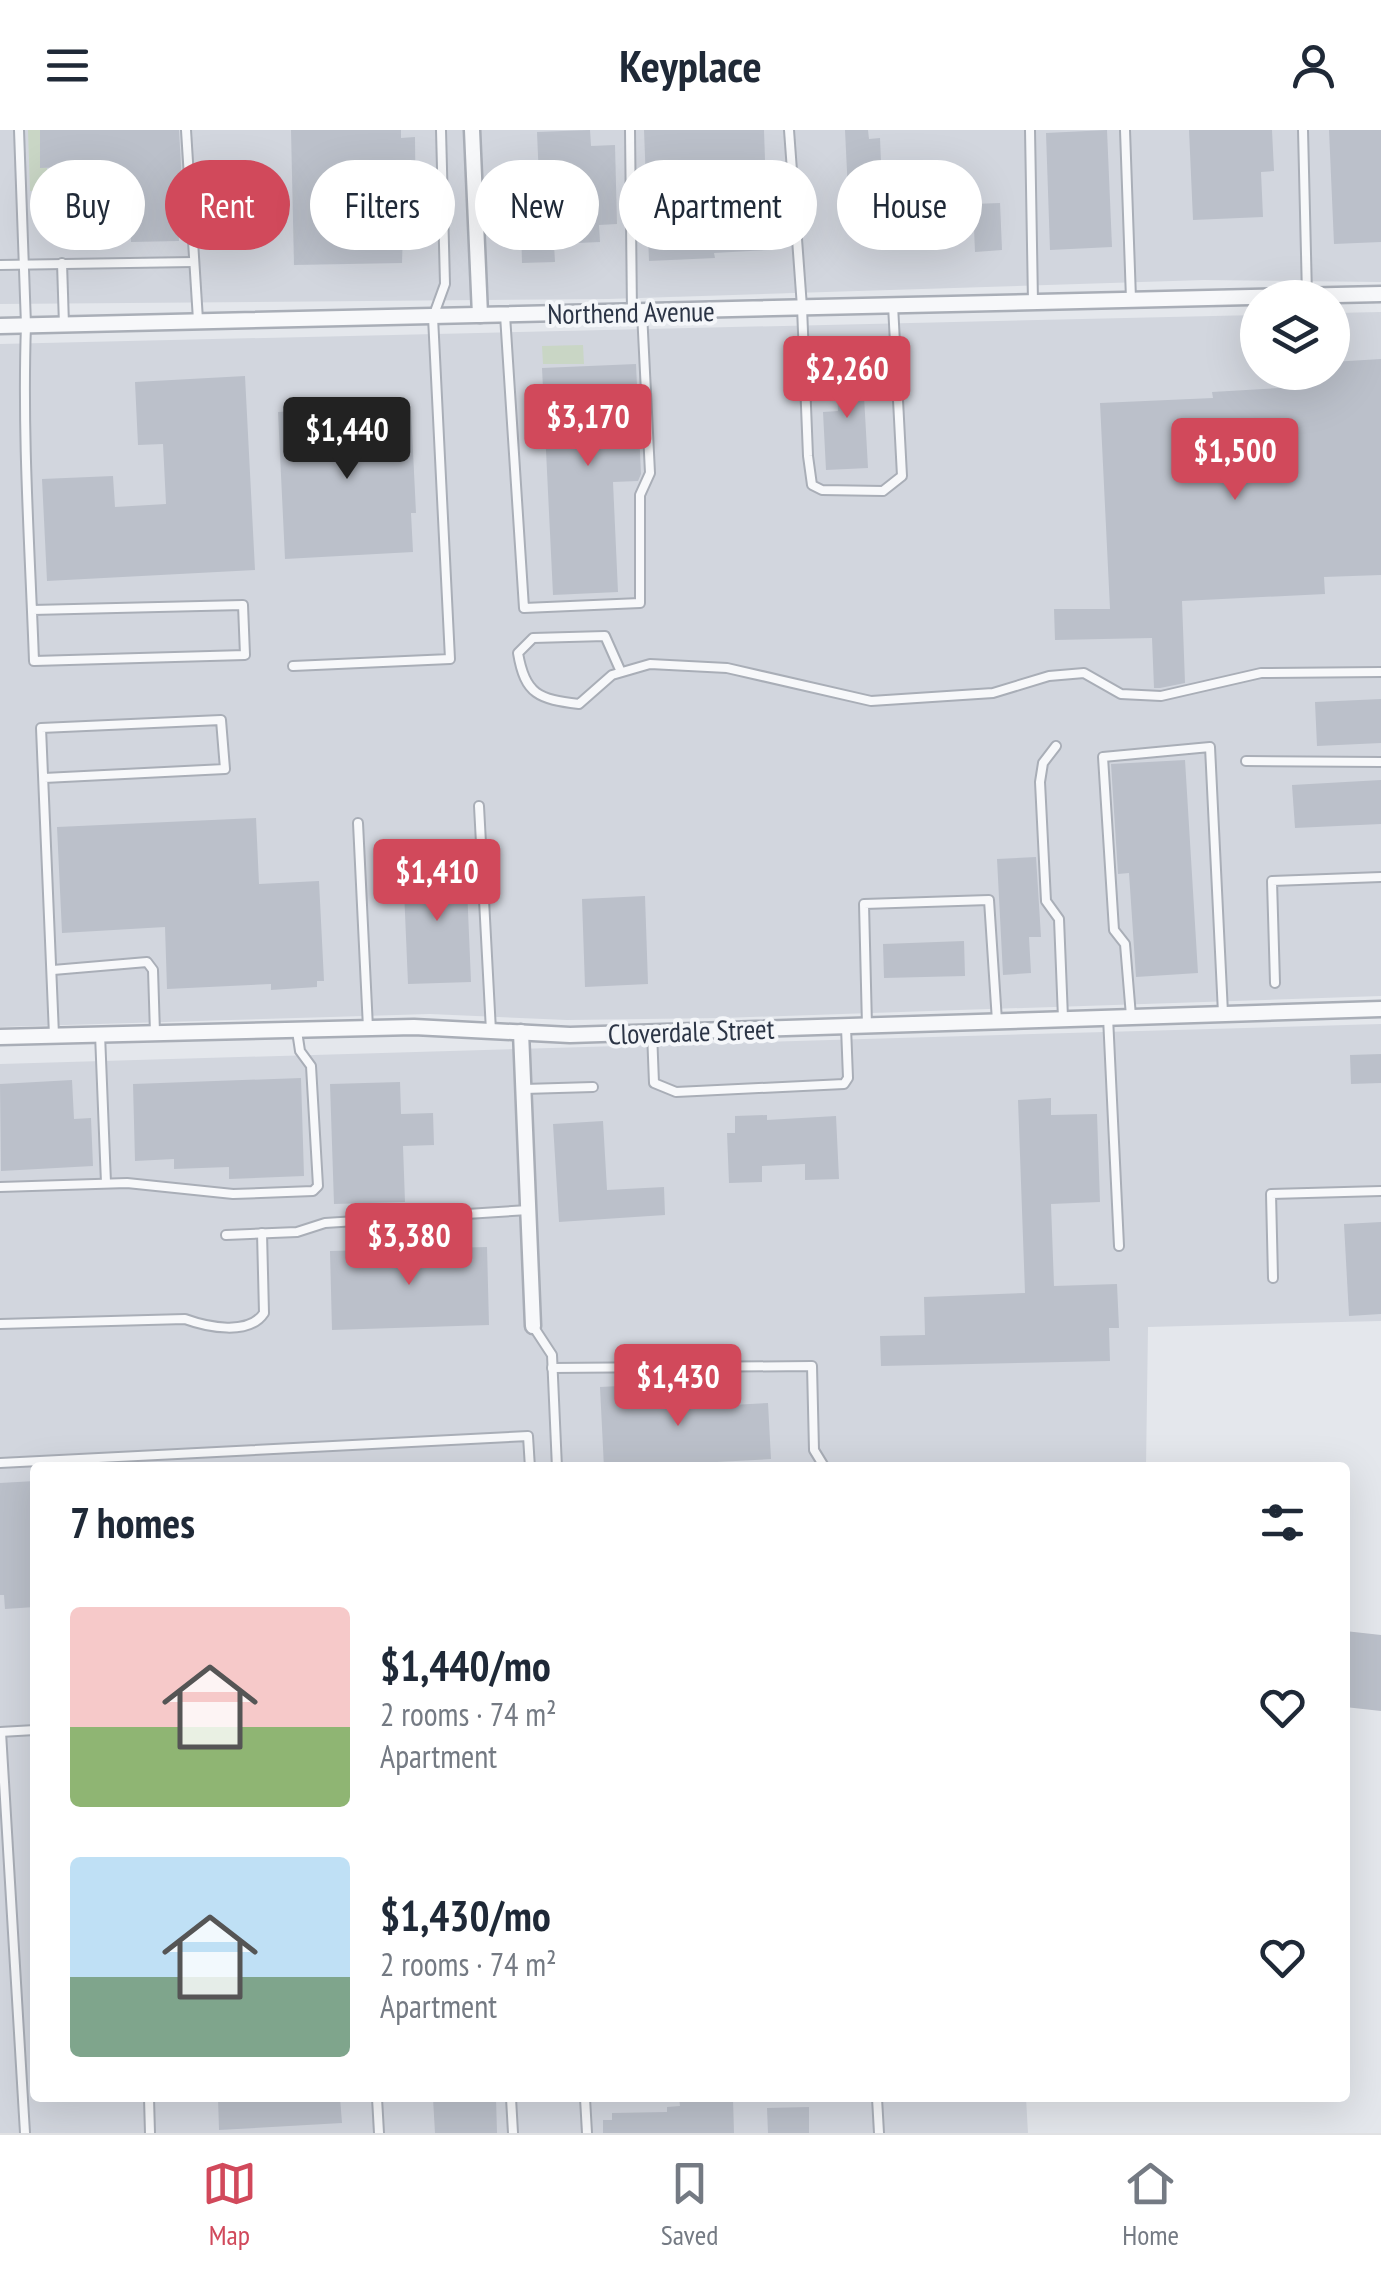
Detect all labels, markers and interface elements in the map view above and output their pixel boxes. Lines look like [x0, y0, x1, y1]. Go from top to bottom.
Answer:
text: Keyplace [619, 36, 762, 94]
icon: menu [40, 38, 95, 93]
icon: person [1286, 38, 1341, 93]
chip: Buy [30, 160, 145, 250]
chip: Rent [165, 160, 290, 250]
chip: Filters [310, 160, 455, 250]
chip: New [475, 160, 599, 250]
chip: Apartment [619, 160, 817, 250]
chip: House [837, 160, 982, 250]
map controls [1240, 280, 1350, 390]
button: layers [1240, 280, 1350, 390]
street label: Northend Avenue [547, 292, 715, 332]
pin: $2,260 [766, 336, 928, 421]
text: $2,260 [805, 347, 889, 389]
pin: $3,170 [507, 384, 669, 469]
text: $3,170 [546, 395, 630, 437]
pin: $1,440 [266, 397, 428, 482]
text: $1,440 [305, 408, 389, 450]
pin: $1,500 [1154, 418, 1316, 503]
text: $1,500 [1193, 429, 1277, 471]
pin: $1,410 [356, 839, 518, 924]
text: $1,410 [395, 850, 479, 892]
street label: Cloverdale Street [607, 1010, 775, 1052]
pin: $3,380 [328, 1203, 490, 1288]
text: $3,380 [367, 1214, 451, 1256]
pin: $1,430 [597, 1344, 759, 1429]
text: $1,430 [636, 1355, 720, 1397]
text: 7 homes [70, 1495, 195, 1550]
icon: filters [1255, 1495, 1310, 1550]
text: $1,440/mo [380, 1638, 551, 1693]
icon: home [150, 1647, 270, 1767]
icon: heart [1255, 1680, 1310, 1735]
text: 2 rooms · 74 m² [380, 1693, 557, 1735]
text: Apartment [380, 1735, 497, 1777]
text: $1,430/mo [380, 1888, 551, 1943]
icon: home [150, 1897, 270, 2017]
icon: heart [1255, 1930, 1310, 1985]
text: 2 rooms · 74 m² [380, 1943, 557, 1985]
text: Apartment [380, 1985, 497, 2027]
tab: Map [202, 2156, 257, 2253]
tab: Saved [661, 2156, 718, 2253]
tab: Home [1122, 2156, 1179, 2253]

